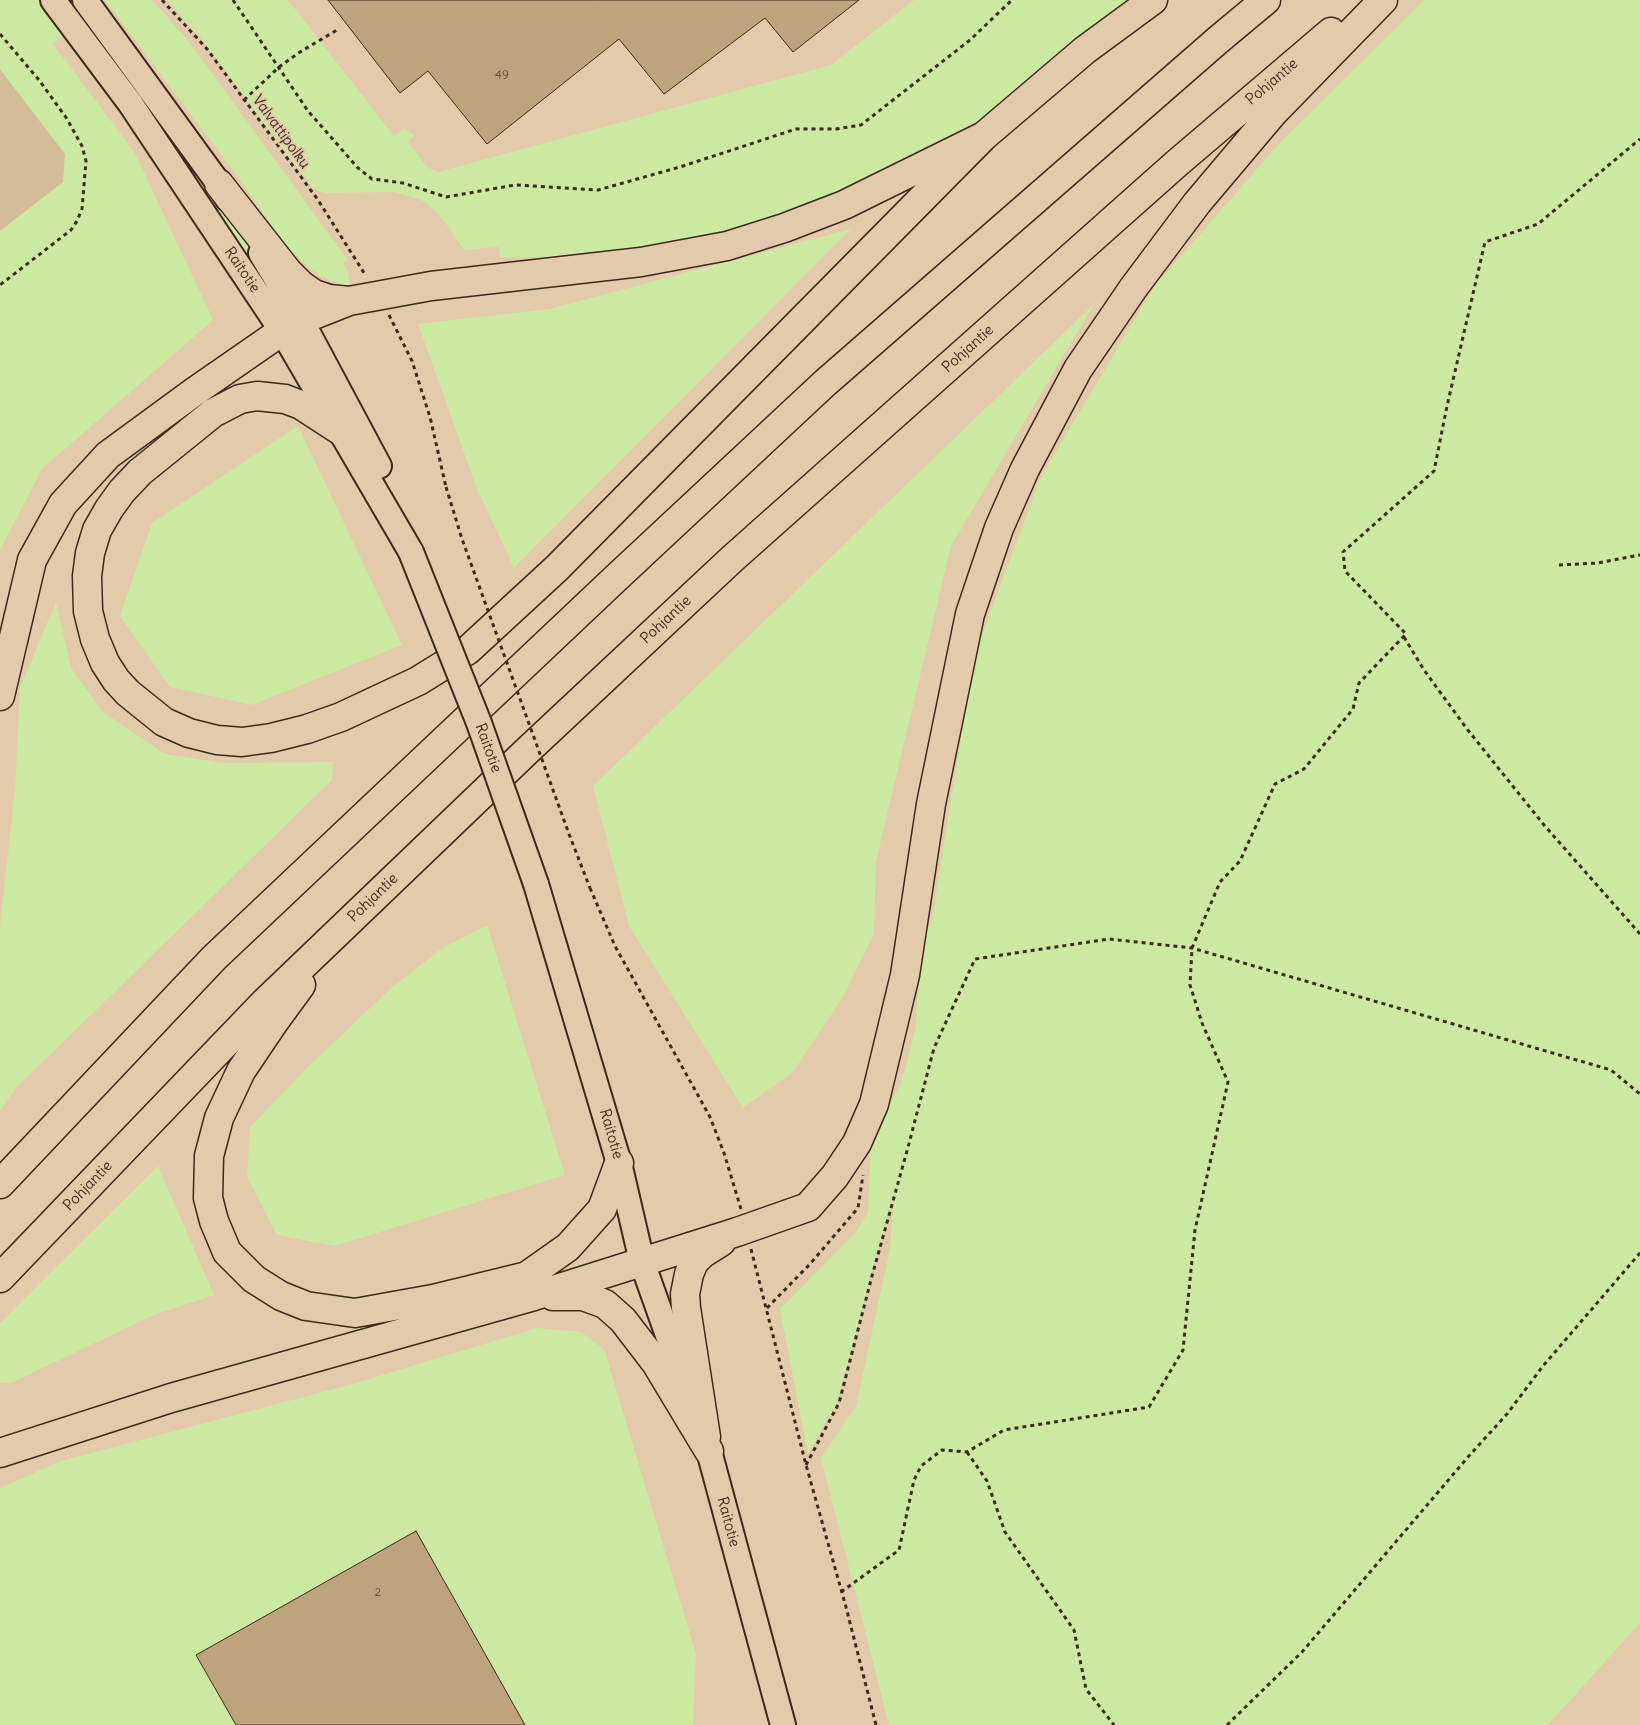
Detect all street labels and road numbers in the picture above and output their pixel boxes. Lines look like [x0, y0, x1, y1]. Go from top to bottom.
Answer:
street label: Pohjantie [1242, 55, 1302, 109]
street label: Valvattipolku [248, 92, 314, 172]
street label: Raitotie [220, 244, 264, 296]
street label: Pohjantie [939, 321, 997, 377]
street label: Pohjantie [637, 592, 695, 648]
street label: Raitotie [471, 721, 505, 775]
street label: Pohjantie [344, 870, 402, 926]
street label: Raitotie [595, 1107, 627, 1161]
street label: Pohjantie [60, 1157, 116, 1215]
street label: Raitotie [713, 1495, 743, 1549]

